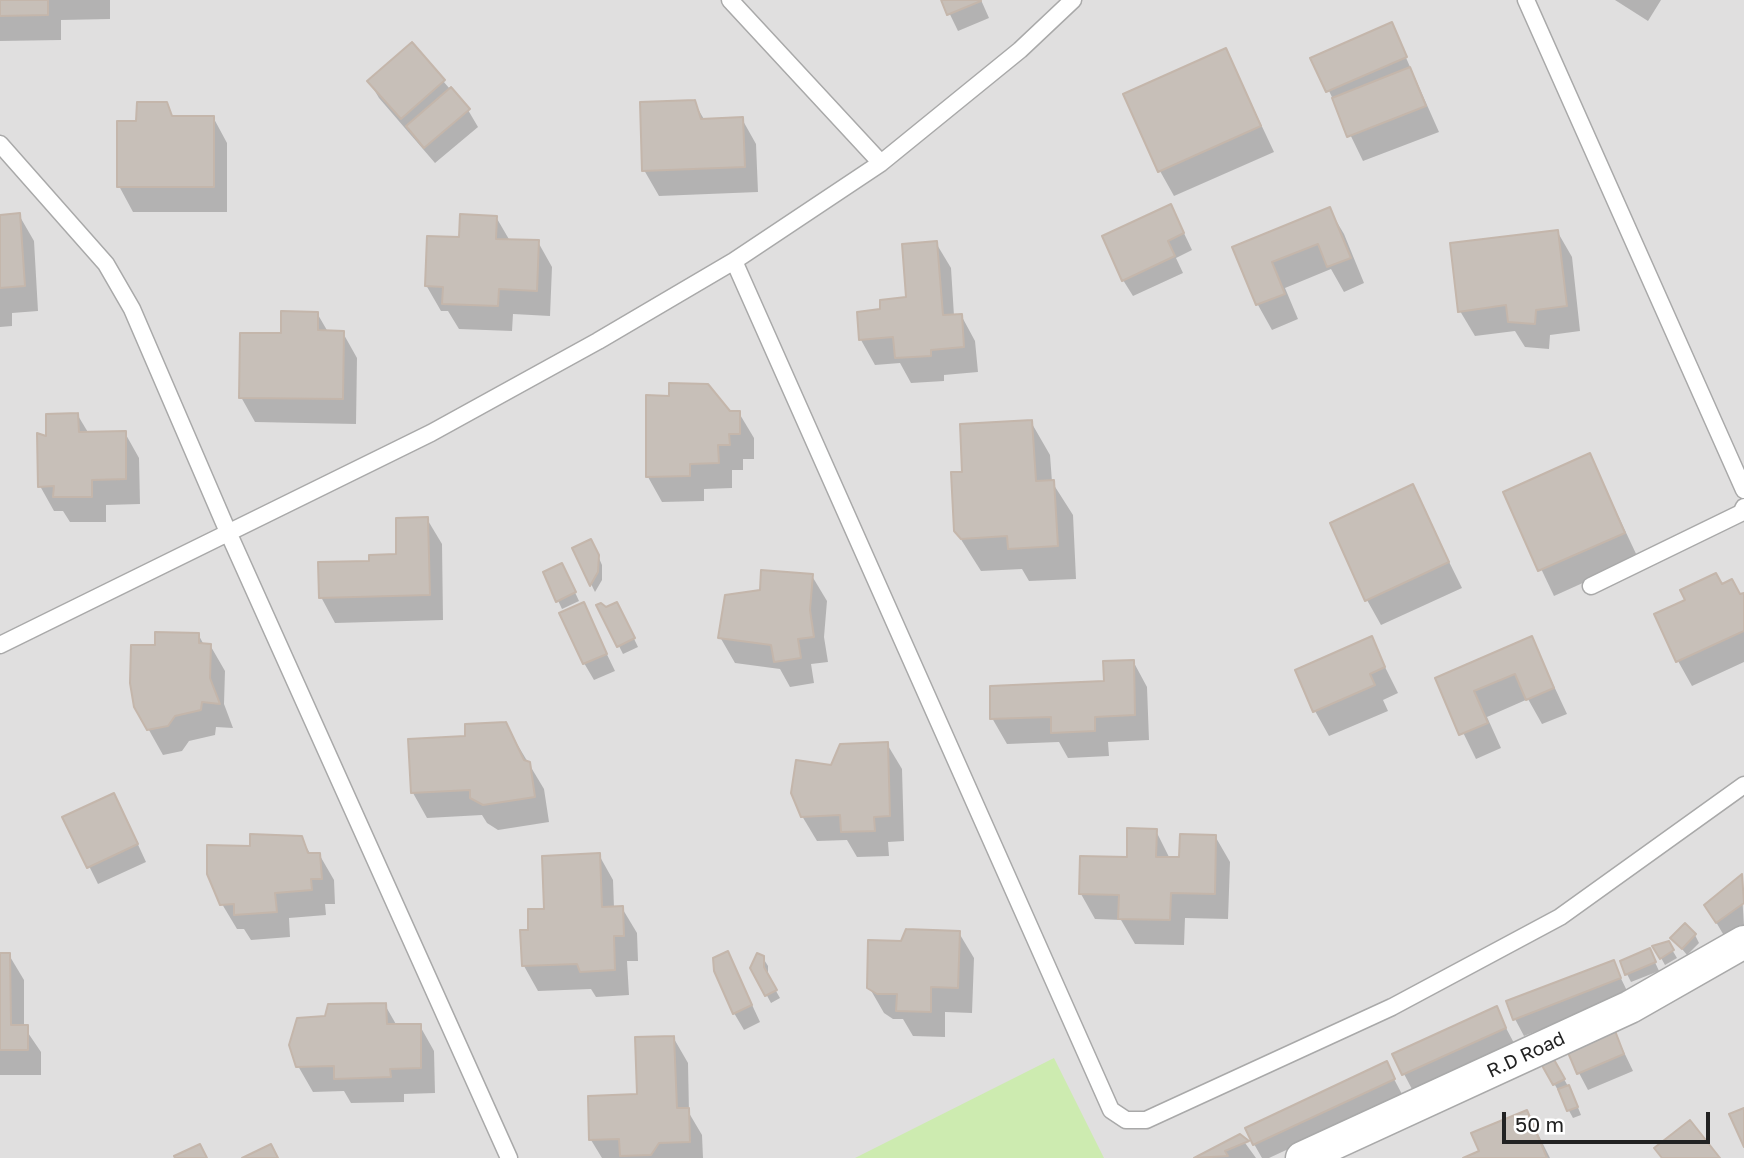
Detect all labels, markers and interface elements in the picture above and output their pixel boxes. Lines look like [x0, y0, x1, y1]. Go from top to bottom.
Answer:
street label: R.D Road [1483, 1027, 1569, 1083]
scale bar [1506, 1098, 1714, 1142]
text: 50 m [1515, 1111, 1564, 1137]

